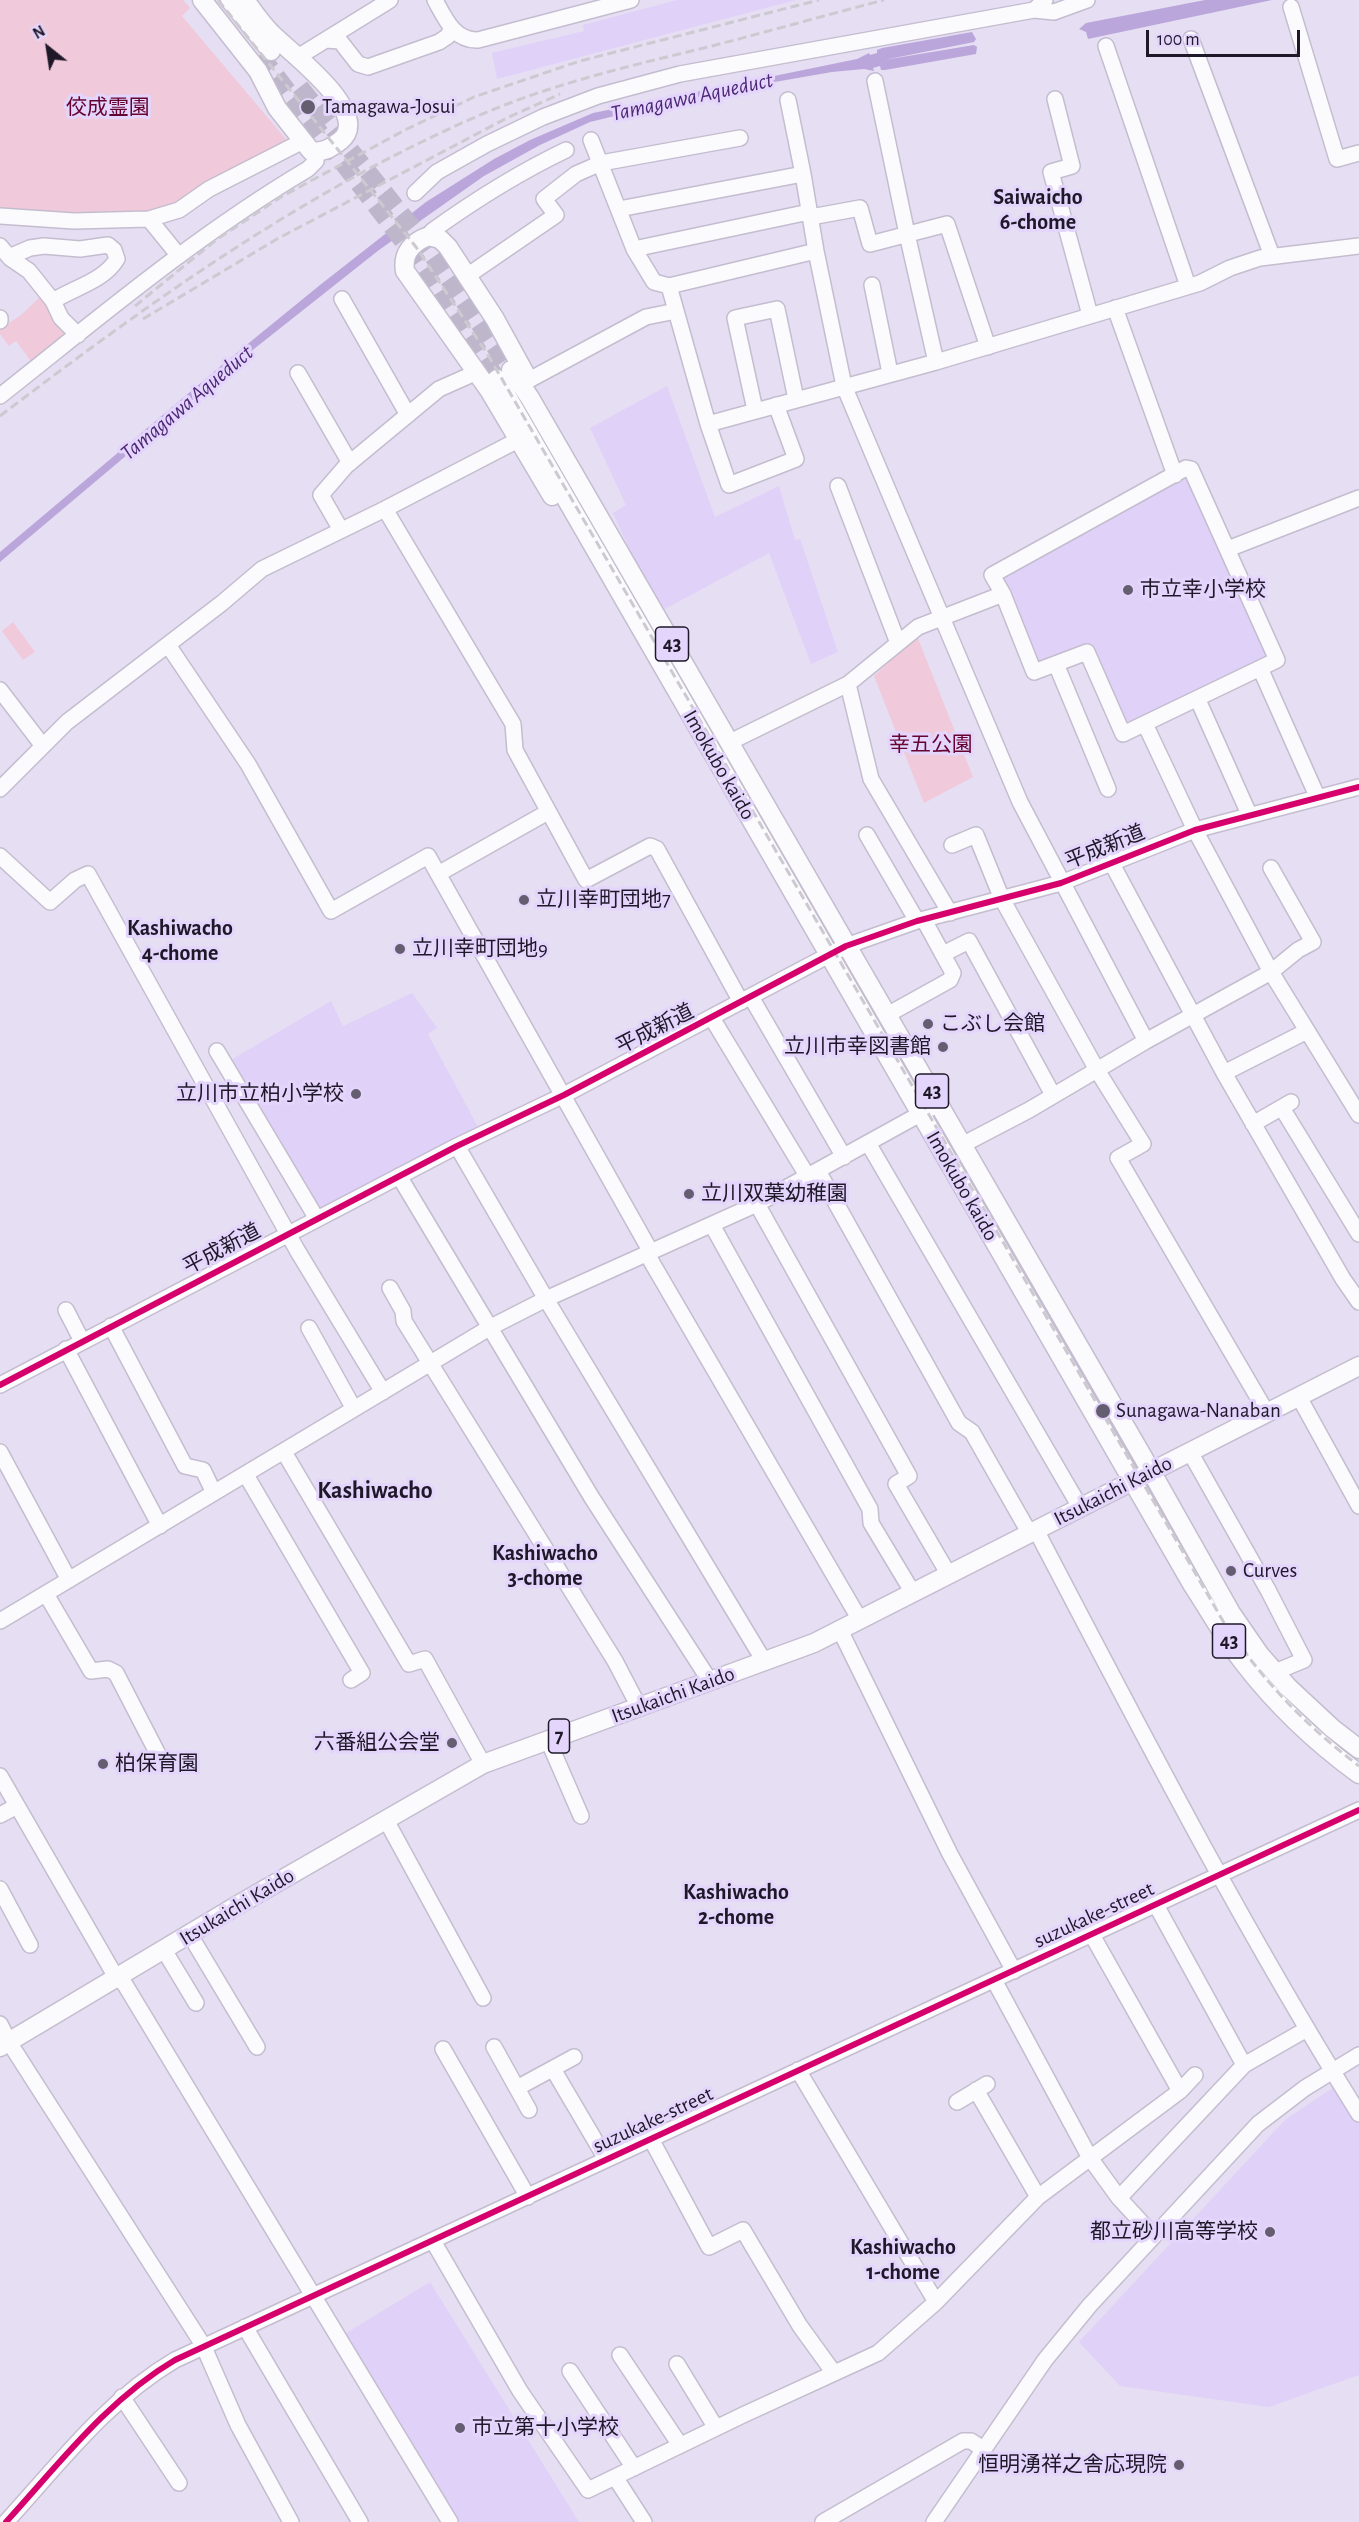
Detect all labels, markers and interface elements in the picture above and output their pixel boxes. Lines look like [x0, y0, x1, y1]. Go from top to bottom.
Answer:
north arrow [18, 18, 78, 78]
scale bar [1149, 18, 1304, 56]
text: N [30, 23, 48, 42]
text: 100 m [1157, 31, 1200, 49]
water label: Tamagawa Aqueduct [608, 67, 776, 127]
place label: Tamagawa-Josui [322, 94, 456, 120]
park label: 佼成霊園 [66, 95, 150, 121]
marker: Tamagawa-Josui [299, 98, 317, 116]
district label: Saiwaicho 6-chome [993, 184, 1083, 236]
water label: Tamagawa Aqueduct [115, 340, 259, 466]
place label: 市立幸小学校 [1140, 577, 1266, 603]
marker: 市立幸小学校 [1121, 583, 1135, 597]
road number: 43 [656, 627, 688, 661]
street label: Imokubo kaido [677, 706, 761, 824]
park label: 幸五公園 [889, 732, 973, 758]
street label: 平成新道 [1061, 820, 1149, 874]
place label: 立川幸町団地7 [536, 887, 671, 913]
marker: 立川幸町団地7 [517, 893, 531, 907]
district label: Kashiwacho 4-chome [127, 915, 233, 966]
place label: 立川幸町団地9 [412, 936, 548, 962]
marker: 立川幸町団地9 [393, 942, 407, 956]
street label: 平成新道 [612, 999, 698, 1059]
place label: こぶし会館 [940, 1011, 1045, 1037]
marker: こぶし会館 [921, 1017, 935, 1031]
place label: 立川市幸図書館 [784, 1034, 931, 1060]
marker: 立川市幸図書館 [936, 1040, 950, 1054]
road number: 43 [916, 1074, 948, 1108]
place label: 立川市立柏小学校 [176, 1081, 344, 1107]
marker: 立川市立柏小学校 [349, 1087, 363, 1101]
street label: Imokubo kaido [920, 1127, 1004, 1245]
place label: 立川双葉幼稚園 [701, 1181, 848, 1207]
marker: 立川双葉幼稚園 [682, 1187, 696, 1201]
street label: 平成新道 [179, 1218, 265, 1280]
place label: Sunagawa-Nanaban [1116, 1398, 1281, 1424]
marker: Sunagawa-Nanaban [1094, 1402, 1112, 1420]
street label: Itsukaichi Kaido [1050, 1450, 1176, 1532]
district label: Kashiwacho [317, 1477, 433, 1505]
district label: Kashiwacho 3-chome [492, 1540, 598, 1592]
place label: Curves [1243, 1558, 1297, 1584]
marker: Curves [1224, 1564, 1238, 1578]
road number: 43 [1212, 1624, 1246, 1658]
street label: Itsukaichi Kaido [608, 1661, 738, 1729]
road number: 7 [548, 1719, 570, 1753]
place label: 六番組公会堂 [314, 1730, 440, 1756]
marker: 六番組公会堂 [445, 1736, 459, 1750]
place label: 柏保育園 [115, 1751, 199, 1777]
marker: 柏保育園 [96, 1757, 110, 1771]
street label: Itsukaichi Kaido [175, 1863, 299, 1951]
street label: suzukake-street [1030, 1876, 1158, 1954]
district label: Kashiwacho 2-chome [683, 1879, 789, 1930]
street label: suzukake-street [589, 2081, 717, 2159]
place label: 都立砂川高等学校 [1090, 2219, 1258, 2245]
marker: 都立砂川高等学校 [1263, 2225, 1277, 2239]
district label: Kashiwacho 1-chome [850, 2234, 956, 2286]
place label: 市立第十小学校 [472, 2415, 619, 2441]
marker: 市立第十小学校 [453, 2421, 467, 2435]
place label: 恒明湧祥之舎応現院 [978, 2452, 1167, 2478]
marker: 恒明湧祥之舎応現院 [1172, 2458, 1186, 2472]

